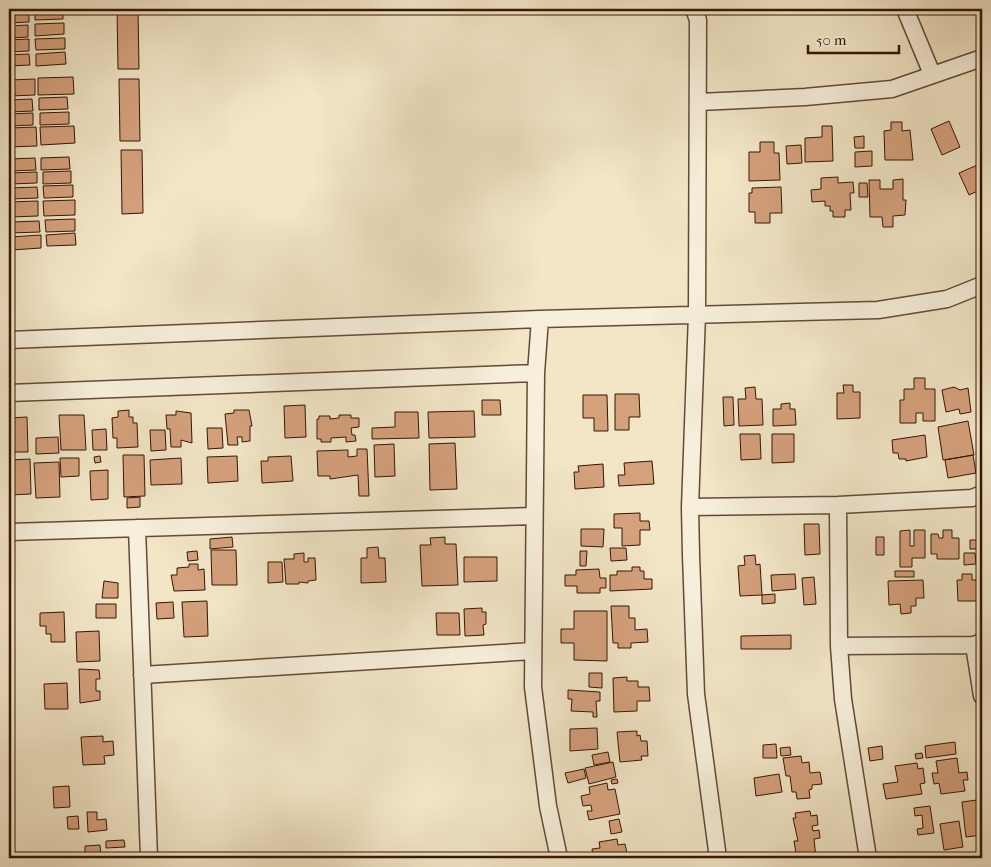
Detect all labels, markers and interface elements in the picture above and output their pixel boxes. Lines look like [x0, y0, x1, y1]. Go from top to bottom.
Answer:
scale bar [808, 22, 900, 54]
text: 50 m [816, 31, 847, 49]

